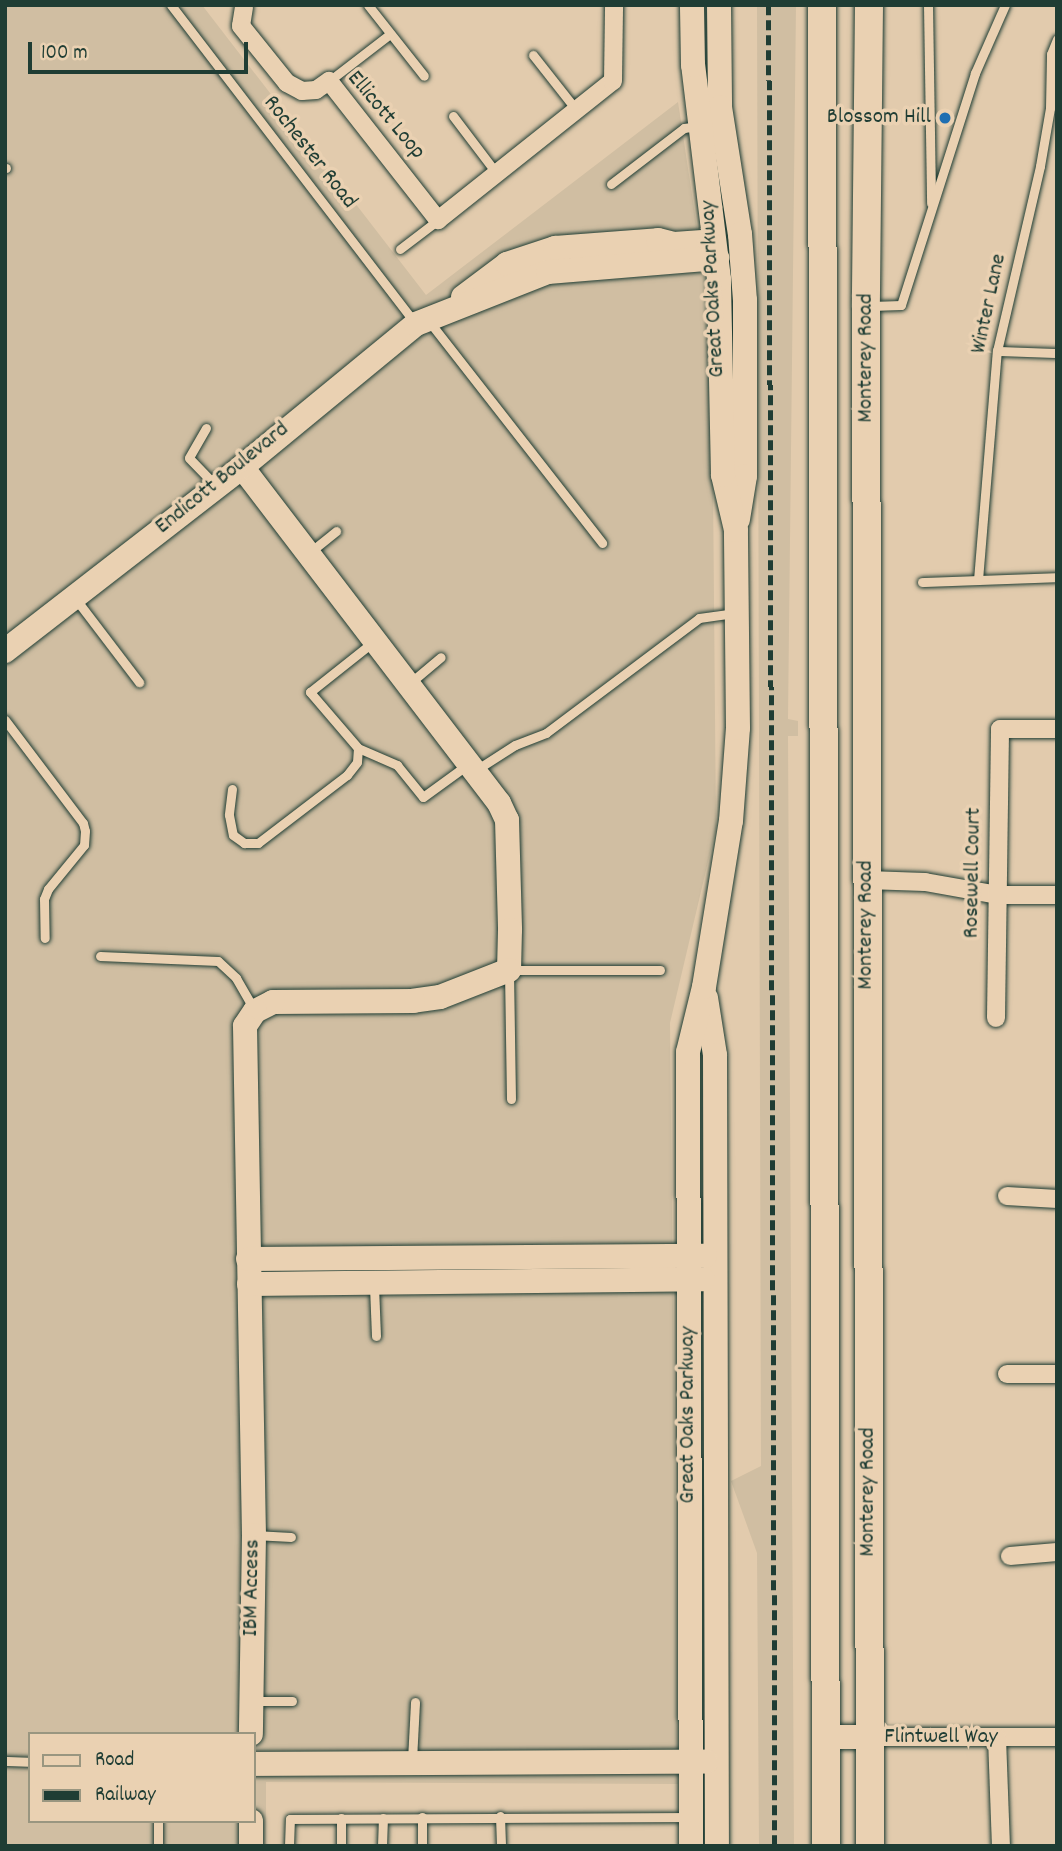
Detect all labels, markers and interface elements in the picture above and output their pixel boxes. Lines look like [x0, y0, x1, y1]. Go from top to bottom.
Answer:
scale bar [32, 28, 252, 72]
text: 100 m [41, 39, 88, 69]
street label: Ellicott Loop [340, 66, 430, 166]
street label: Rochester Road [256, 91, 362, 215]
place label: Blossom Hill [827, 104, 931, 132]
marker: Blossom Hill [937, 110, 953, 126]
street label: Great Oaks Parkway [696, 200, 732, 378]
street label: Winter Lane [966, 252, 1014, 356]
street label: Monterey Road [853, 293, 881, 423]
street label: Endicott Boulevard [151, 417, 295, 541]
street label: Rosewell Court [959, 807, 989, 939]
street label: Monterey Road [853, 860, 881, 990]
street label: Great Oaks Parkway [675, 1326, 703, 1504]
street label: Monterey Road [855, 1427, 883, 1557]
street label: IBM Access [238, 1539, 268, 1637]
street label: Flintwell Way [884, 1724, 998, 1752]
legend [28, 1732, 256, 1823]
text: Road [95, 1746, 134, 1776]
text: Railway [95, 1781, 156, 1811]

